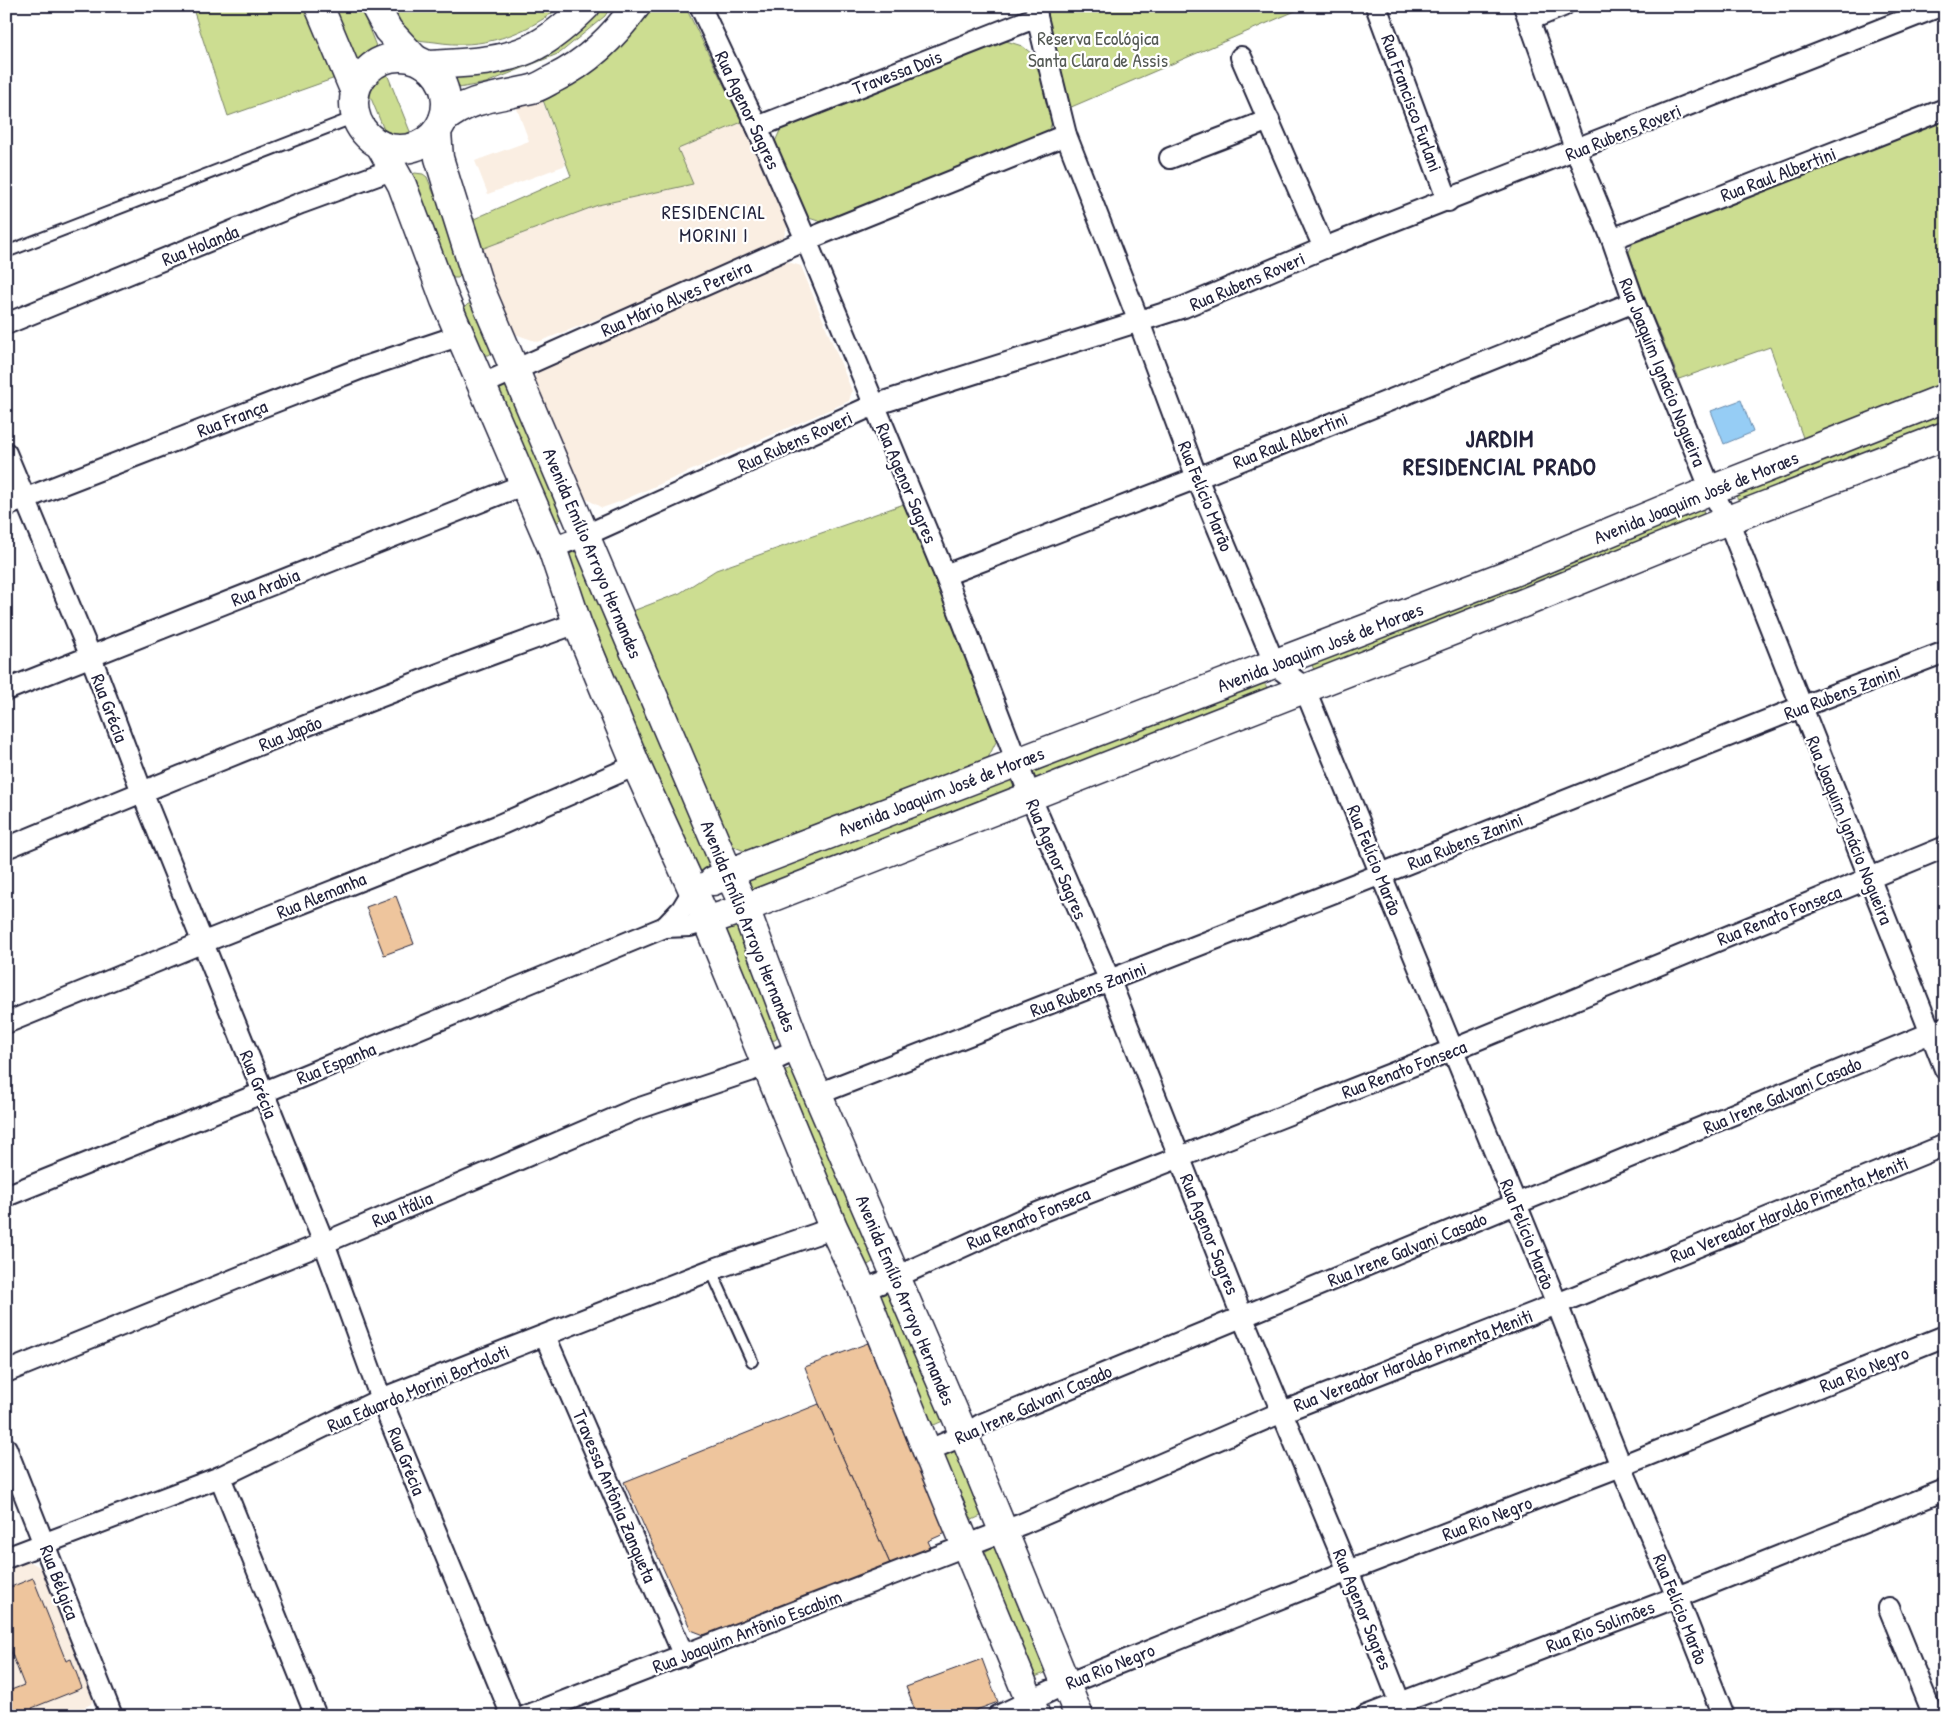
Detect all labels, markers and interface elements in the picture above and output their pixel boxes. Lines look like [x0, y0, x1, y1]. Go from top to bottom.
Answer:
park label: Reserva Ecológica Santa Clara de Assis [1028, 25, 1168, 73]
street label: Rua Francisco Furlani [1375, 31, 1449, 175]
street label: Travessa Dois [849, 43, 945, 101]
street label: Rua Agenor Sagres [709, 46, 787, 174]
street label: Rua Rubens Roveri [1561, 97, 1685, 167]
street label: Rua Raul Albertini [1716, 140, 1840, 208]
district label: RESIDENCIAL MORINI I [662, 198, 766, 248]
street label: Rua Holanda [158, 218, 243, 272]
street label: Rua Rubens Roveri [1185, 245, 1309, 317]
street label: Rua Mário Alves Pereira [597, 253, 756, 343]
street label: Rua Joaquim Ignácio Nogueira [1613, 274, 1713, 471]
street label: Rua França [193, 393, 271, 443]
street label: Rua Rubens Roveri [734, 404, 856, 478]
street label: Rua Raul Albertini [1229, 405, 1351, 475]
street label: Rua Agenor Sagres [870, 419, 944, 547]
district label: JARDIM RESIDENCIAL PRADO [1403, 422, 1597, 482]
street label: Rua Felício Marão [1172, 437, 1240, 555]
street label: Avenida Emílio Arroyo Hernandes [537, 444, 649, 662]
street label: Avenida Joaquim José de Moraes [1590, 444, 1802, 550]
street label: Rua Arabia [227, 561, 304, 612]
street label: Avenida Joaquim José de Moraes [1213, 596, 1427, 698]
street label: Rua Rubens Zanini [1780, 658, 1904, 726]
street label: Rua Grécia [85, 670, 135, 746]
street label: Rua Japão [255, 709, 326, 757]
street label: Rua Joaquim Ignácio Nogueira [1800, 732, 1900, 929]
street label: Avenida Joaquim José de Moraes [834, 740, 1048, 842]
street label: Rua Agenor Sagres [1020, 795, 1094, 923]
street label: Rua Felício Marão [1341, 801, 1409, 919]
street label: Rua Rubens Zanini [1403, 806, 1527, 876]
street label: Avenida Emílio Arroyo Hernandes [695, 816, 803, 1036]
street label: Rua Alemanha [272, 865, 370, 925]
street label: Rua Renato Fonseca [1713, 878, 1846, 952]
street label: Rua Rubens Zanini [1026, 955, 1150, 1023]
street label: Rua Renato Fonseca [1338, 1033, 1471, 1105]
street label: Rua Espanha [292, 1035, 380, 1091]
street label: Rua Grécia [234, 1046, 285, 1122]
street label: Rua Irene Galvani Casado [1699, 1050, 1865, 1140]
street label: Rua Vereador Haroldo Pimenta Meniti [1666, 1149, 1912, 1269]
street label: Rua Agenor Sagres [1174, 1170, 1246, 1298]
street label: Rua Felício Marão [1494, 1175, 1562, 1293]
street label: Rua Renato Fonseca [962, 1180, 1094, 1256]
street label: Rua Itália [368, 1184, 437, 1233]
street label: Avenida Emílio Arroyo Hernandes [850, 1191, 962, 1409]
street label: Rua Irene Galvani Casado [1324, 1205, 1491, 1293]
street label: Rua Vereador Haroldo Pimenta Meniti [1290, 1302, 1536, 1418]
street label: Rua Eduardo Morini Bortoloti [323, 1338, 513, 1438]
street label: Rua Rio Negro [1816, 1339, 1913, 1399]
street label: Rua Irene Galvani Casado [950, 1358, 1116, 1450]
street label: Travessa Antônia Zanqueta [567, 1406, 663, 1587]
street label: Rua Grécia [382, 1423, 433, 1499]
street label: Rua Rio Negro [1438, 1489, 1536, 1547]
street label: Rua Bélgica [34, 1541, 86, 1623]
street label: Rua Agenor Sagres [1327, 1545, 1399, 1673]
street label: Rua Felício Marão [1647, 1550, 1715, 1668]
street label: Rua Joaquim Antônio Escabim [649, 1583, 845, 1679]
street label: Rua Rio Solimões [1542, 1593, 1658, 1659]
street label: Rua Rio Negro [1062, 1636, 1159, 1696]

